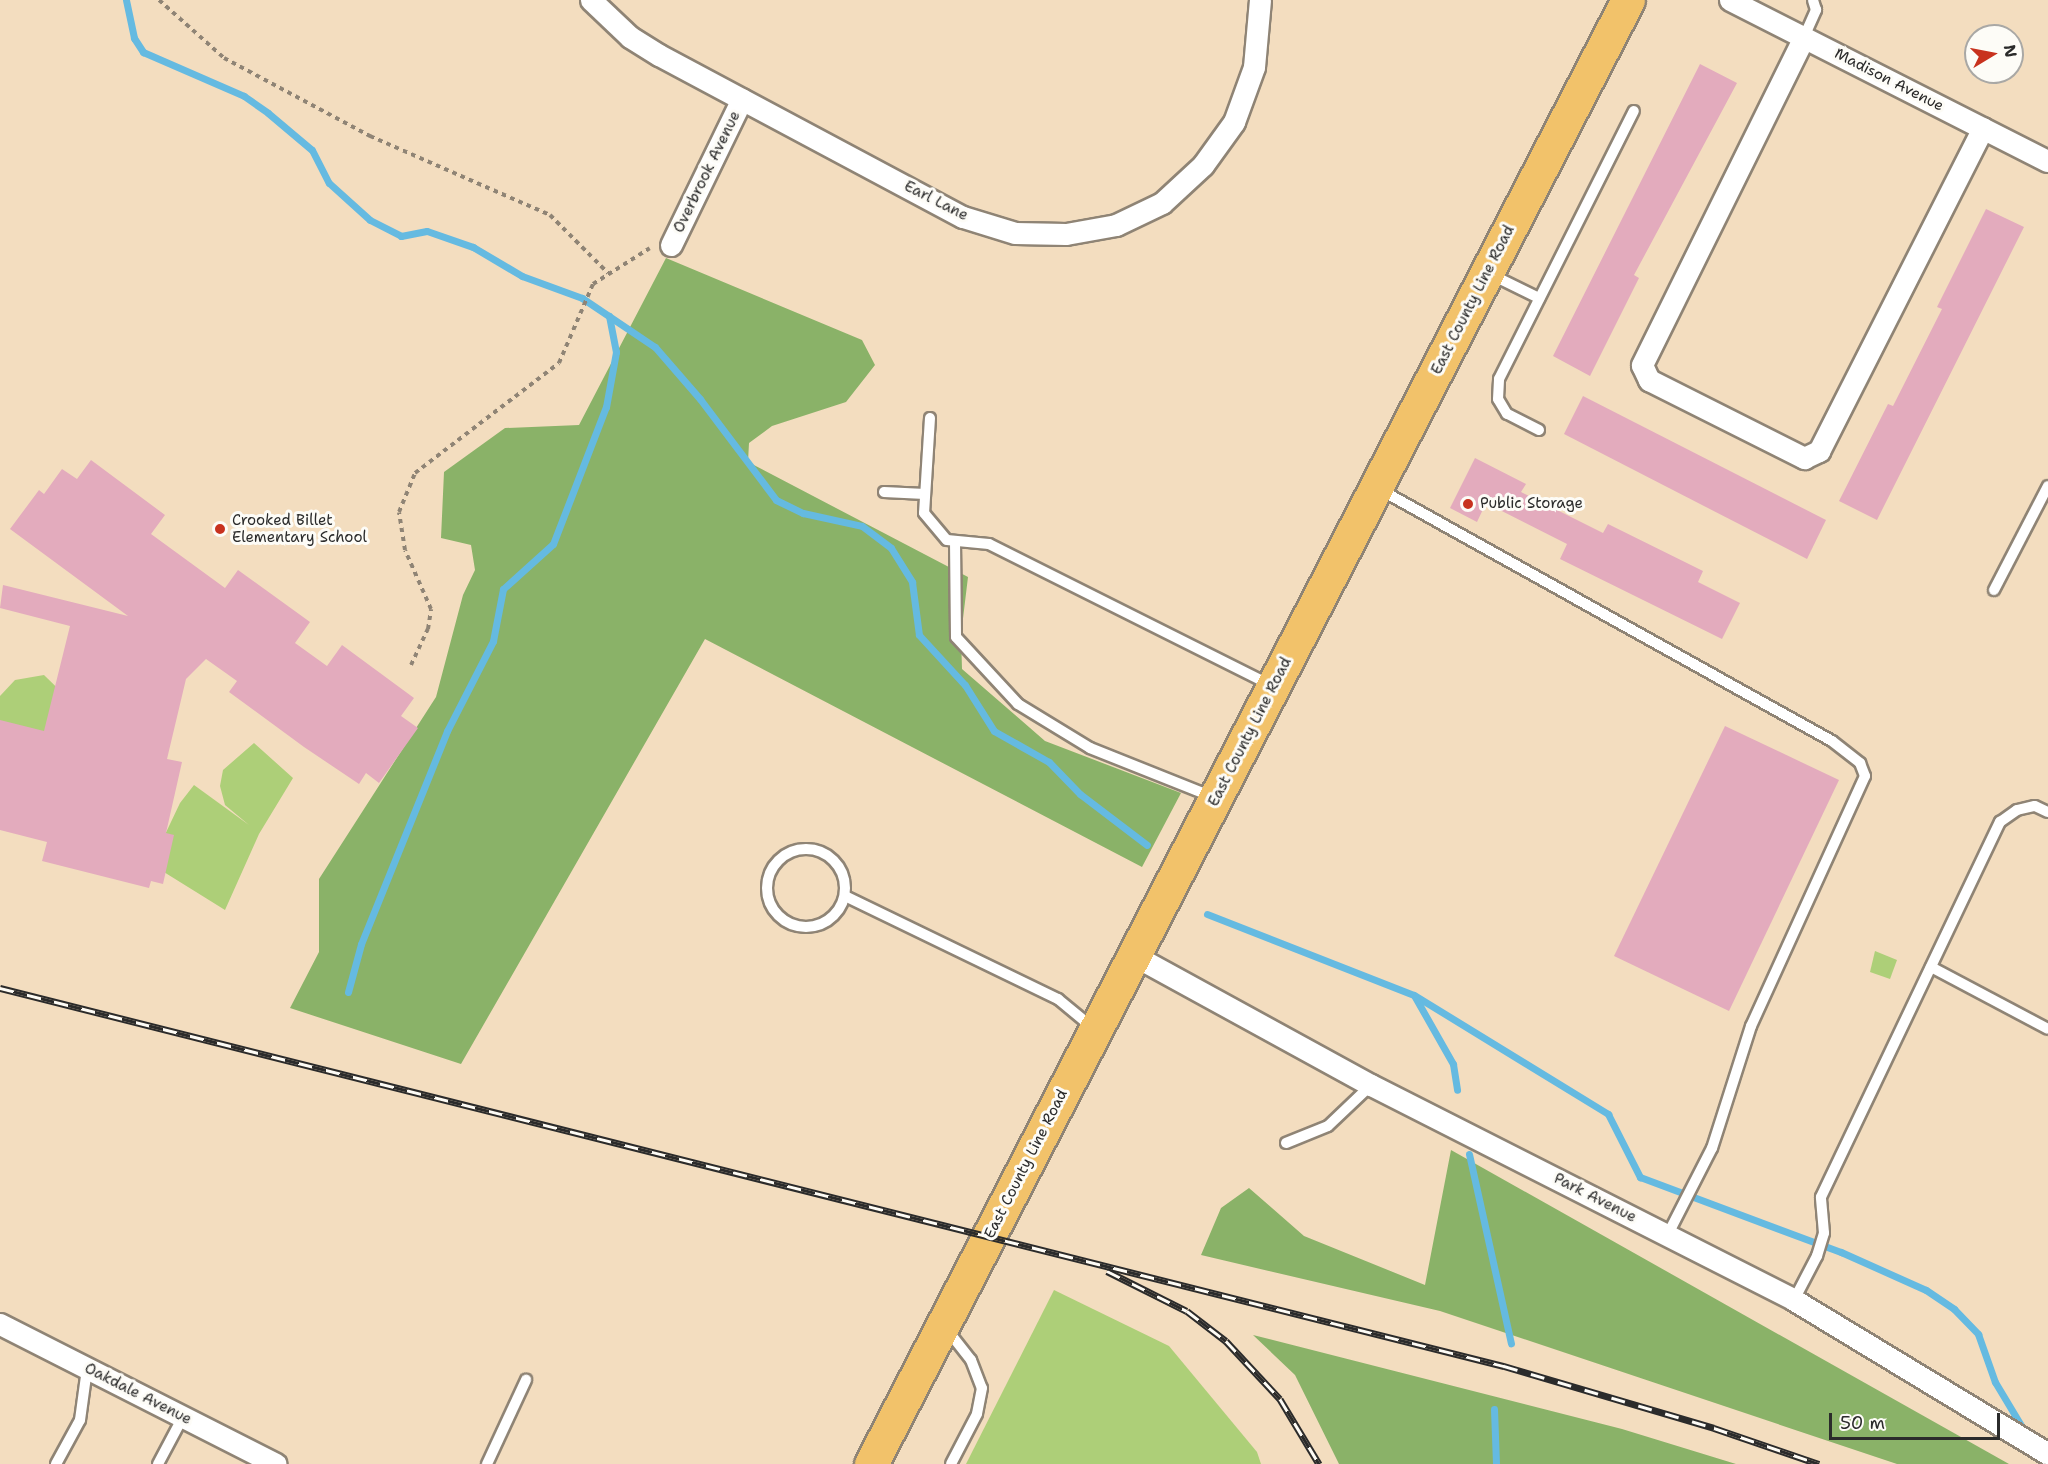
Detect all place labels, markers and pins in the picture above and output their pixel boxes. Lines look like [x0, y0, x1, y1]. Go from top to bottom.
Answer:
place label: Public Storage [1480, 495, 1583, 513]
marker: Public Storage [1461, 497, 1475, 511]
place label: Crooked Billet Elementary School [232, 511, 367, 546]
marker: Crooked Billet Elementary School [213, 522, 227, 536]

